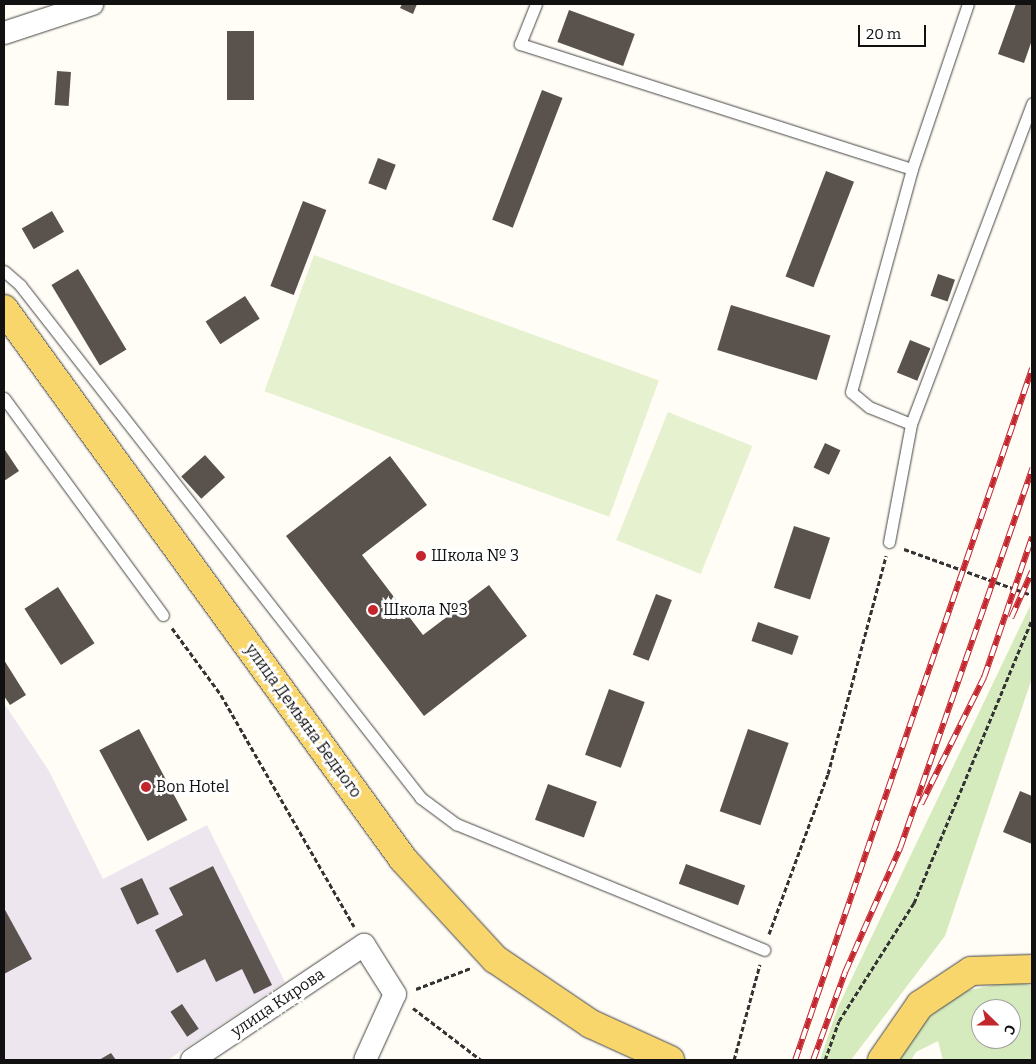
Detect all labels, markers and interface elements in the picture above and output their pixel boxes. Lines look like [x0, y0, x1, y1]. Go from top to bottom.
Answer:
scale bar [861, 15, 928, 47]
text: 20 m [866, 25, 901, 43]
place label: Школа № 3 [431, 546, 519, 566]
marker: Школа № 3 [415, 550, 427, 562]
place label: Школа №3 [383, 600, 468, 620]
marker: Школа №3 [367, 604, 379, 616]
street label: улица Демьяна Бедного [241, 640, 365, 802]
place label: Bon Hotel [156, 777, 229, 797]
marker: Bon Hotel [140, 781, 152, 793]
street label: улица Кирова [228, 965, 328, 1041]
north arrow [971, 999, 1021, 1049]
text: С [1000, 1022, 1019, 1037]

